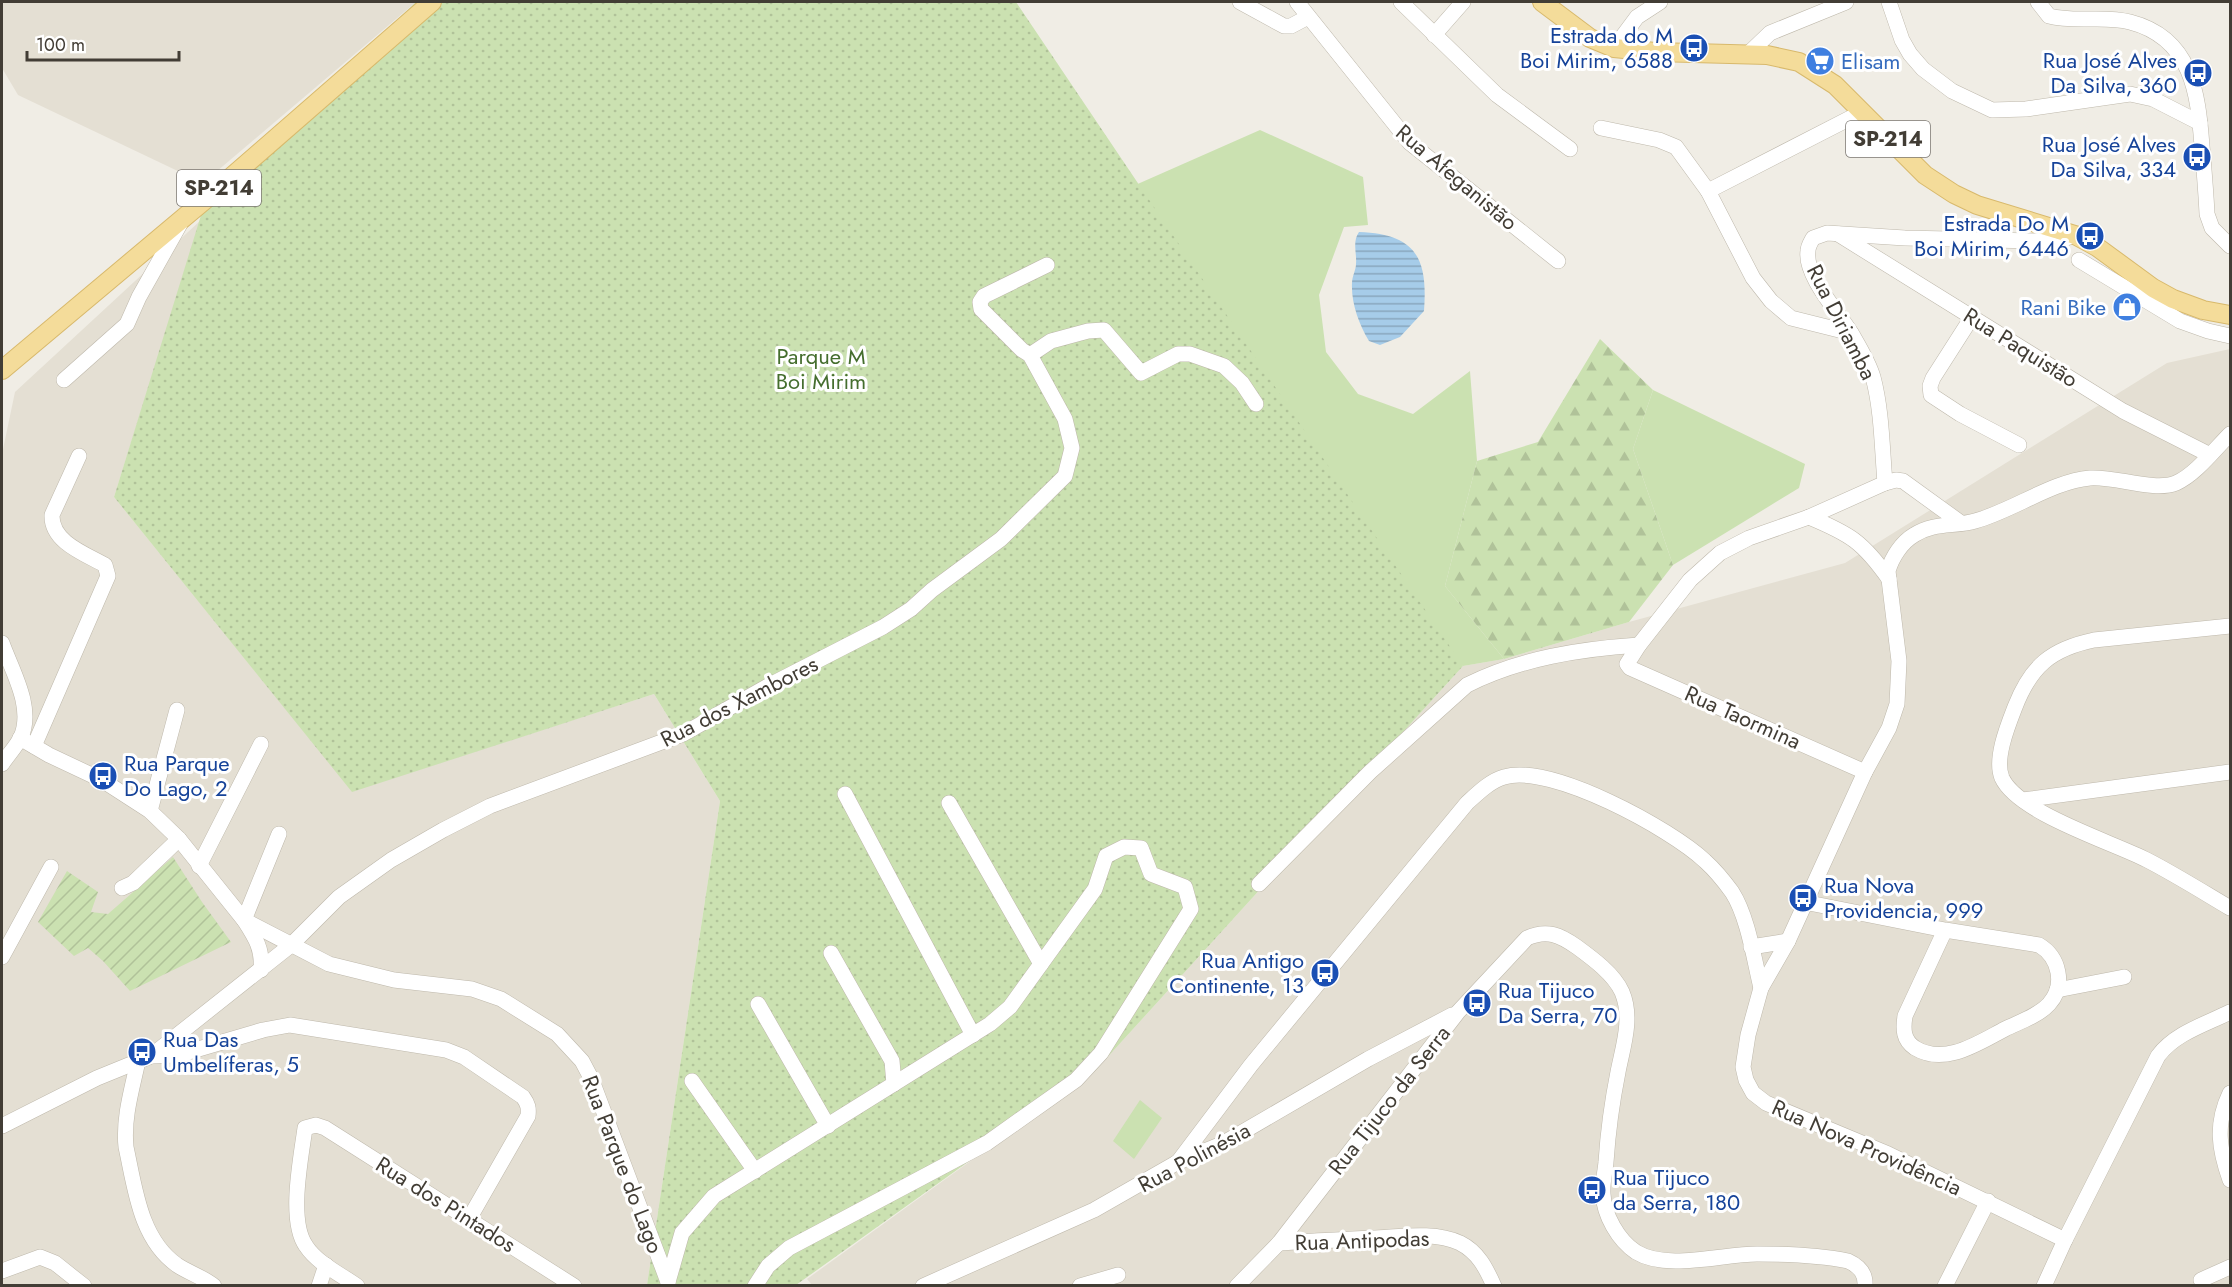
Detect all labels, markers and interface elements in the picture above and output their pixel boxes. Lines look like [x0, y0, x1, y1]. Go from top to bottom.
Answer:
place label: Estrada do M Boi Mirim, 6588 [1520, 19, 1673, 76]
scale bar [27, 24, 178, 62]
text: 100 m [36, 32, 85, 58]
bus stop icon: Estrada do M Boi Mirim, 6588 [1678, 32, 1710, 64]
place label: Rua José Alves Da Silva, 360 [2043, 44, 2177, 101]
supermarket icon: Elisam [1804, 45, 1836, 77]
place label: Elisam [1841, 45, 1901, 77]
bus stop icon: Rua José Alves Da Silva, 360 [2182, 57, 2214, 89]
street label: Rua Afeganistão [1389, 116, 1525, 238]
road number: SP-214 [1846, 121, 1930, 157]
place label: Rua José Alves Da Silva, 334 [2042, 128, 2176, 185]
bus stop icon: Rua José Alves Da Silva, 334 [2181, 141, 2213, 173]
road number: SP-214 [177, 170, 261, 206]
place label: Estrada Do M Boi Mirim, 6446 [1914, 207, 2069, 264]
bus stop icon: Estrada Do M Boi Mirim, 6446 [2074, 220, 2106, 252]
street label: Rua Diriamba [1799, 259, 1885, 385]
place label: Rani Bike [2021, 291, 2106, 323]
shop icon: Rani Bike [2111, 291, 2143, 323]
street label: Rua Paquistão [1958, 299, 2084, 395]
park label: Parque M Boi Mirim [776, 340, 866, 397]
street label: Rua dos Xambores [655, 647, 823, 755]
street label: Rua Taormina [1680, 677, 1806, 757]
place label: Rua Parque Do Lago, 2 [124, 747, 230, 804]
bus stop icon: Rua Parque Do Lago, 2 [87, 760, 119, 792]
place label: Rua Nova Providencia, 999 [1824, 869, 1984, 926]
bus stop icon: Rua Nova Providencia, 999 [1787, 882, 1819, 914]
place label: Rua Antigo Continente, 13 [1169, 944, 1304, 1001]
bus stop icon: Rua Antigo Continente, 13 [1309, 957, 1341, 989]
place label: Rua Tijuco Da Serra, 70 [1498, 974, 1617, 1031]
bus stop icon: Rua Tijuco Da Serra, 70 [1461, 987, 1493, 1019]
street label: Rua Tijuco da Serra [1320, 1018, 1458, 1182]
place label: Rua Das Umbelíferas, 5 [163, 1023, 299, 1080]
bus stop icon: Rua Das Umbelíferas, 5 [126, 1036, 158, 1068]
street label: Rua Parque do Lago [574, 1070, 672, 1258]
street label: Rua Nova Providência [1767, 1091, 1967, 1203]
street label: Rua Polinésia [1132, 1114, 1256, 1200]
street label: Rua dos Pintados [370, 1148, 522, 1260]
place label: Rua Tijuco da Serra, 180 [1613, 1161, 1740, 1218]
bus stop icon: Rua Tijuco da Serra, 180 [1576, 1174, 1608, 1206]
street label: Rua Antipodas [1294, 1222, 1430, 1258]

